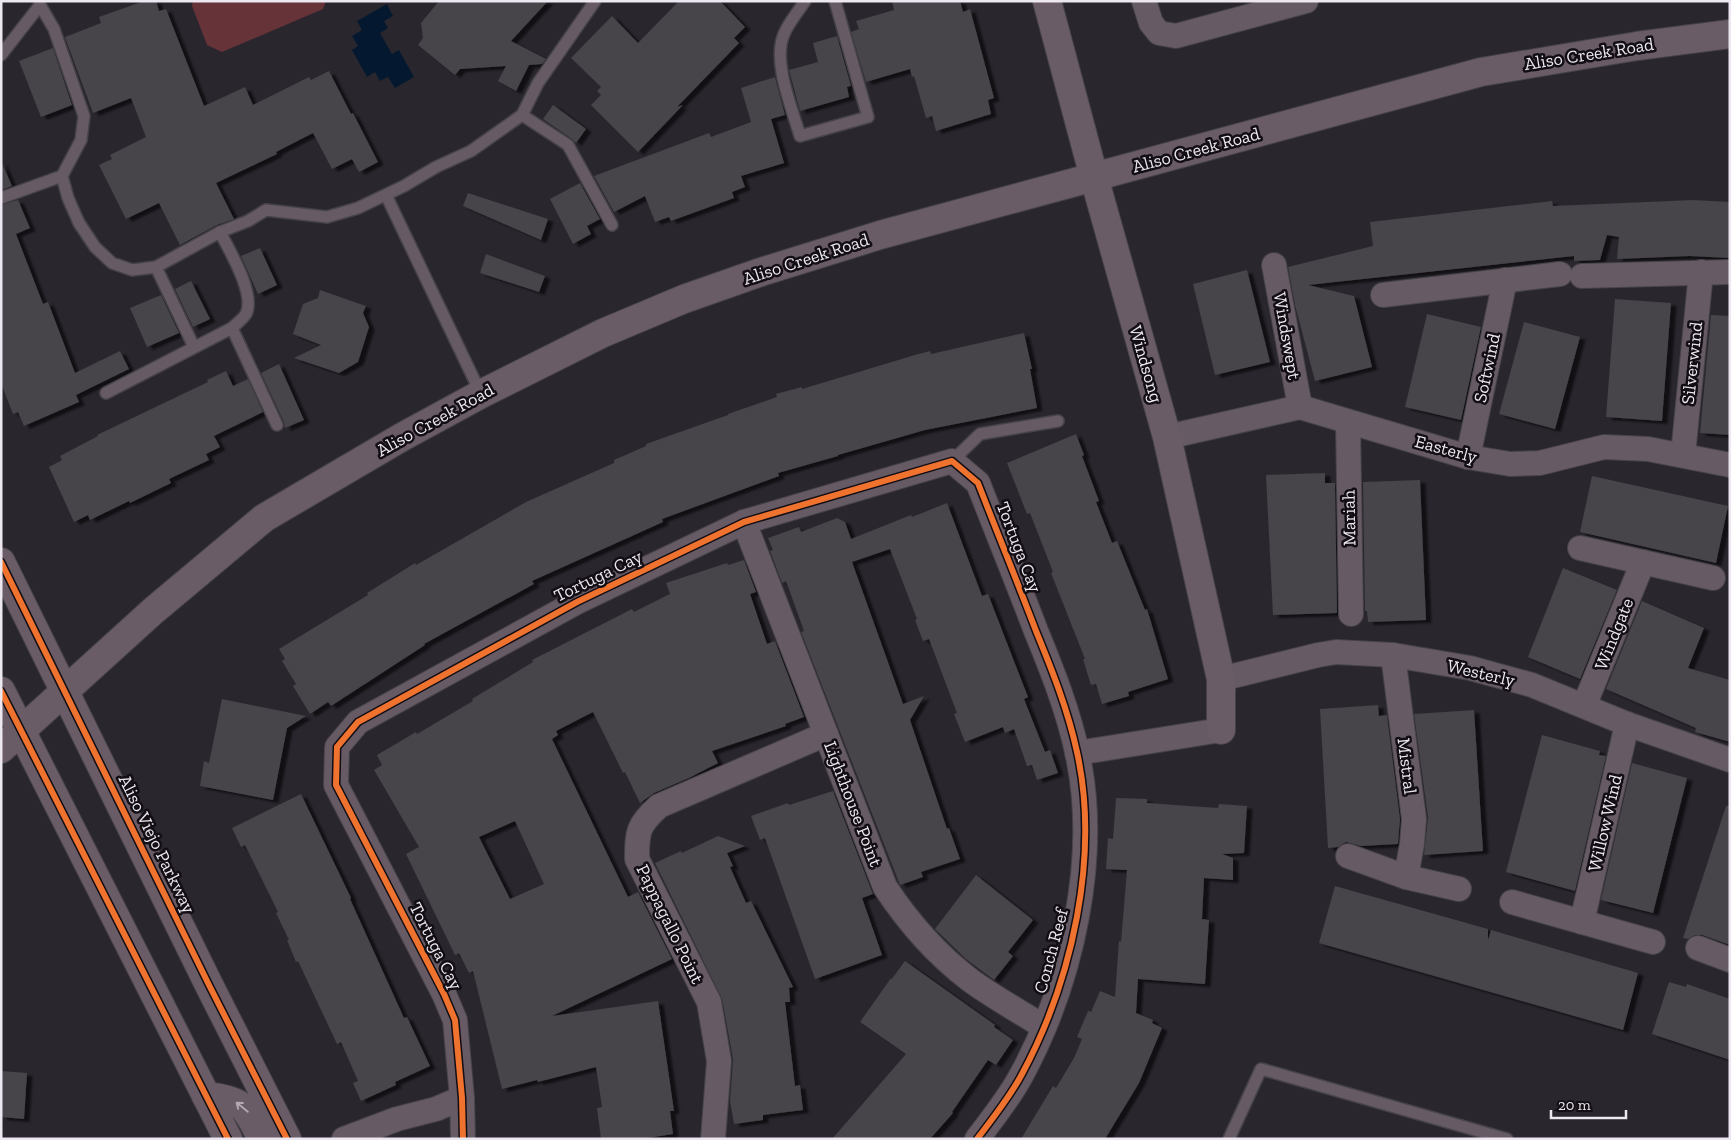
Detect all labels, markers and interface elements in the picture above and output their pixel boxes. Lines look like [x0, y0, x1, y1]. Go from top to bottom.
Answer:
street label: Aliso Creek Road [1523, 33, 1656, 75]
street label: Aliso Creek Road [1130, 122, 1262, 178]
street label: Aliso Creek Road [740, 228, 872, 290]
street label: Windswept [1269, 291, 1306, 382]
street label: Silverwind [1677, 320, 1707, 405]
street label: Windsong [1125, 323, 1168, 405]
street label: Softwind [1469, 331, 1505, 405]
street label: Aliso Creek Road [372, 379, 498, 461]
street label: Easterly [1412, 430, 1480, 468]
street label: Mariah [1338, 490, 1360, 546]
street label: Tortuga Cay [992, 499, 1047, 596]
street label: Tortuga Cay [550, 545, 646, 607]
street label: Windgate [1590, 595, 1638, 673]
street label: Westerly [1445, 655, 1518, 692]
street label: Mistral [1393, 737, 1421, 796]
street label: Lighthouse Point [819, 738, 887, 870]
street label: Aliso Viejo Parkway [114, 771, 201, 918]
street label: Willow Wind [1583, 772, 1627, 874]
street label: Pappagallo Point [632, 861, 709, 988]
street label: Tortuga Cay [405, 899, 468, 994]
street label: Conch Reef [1029, 905, 1073, 996]
scale bar [1551, 1088, 1626, 1120]
text: 20 m [1558, 1096, 1591, 1114]
one-way arrow [235, 1102, 248, 1113]

